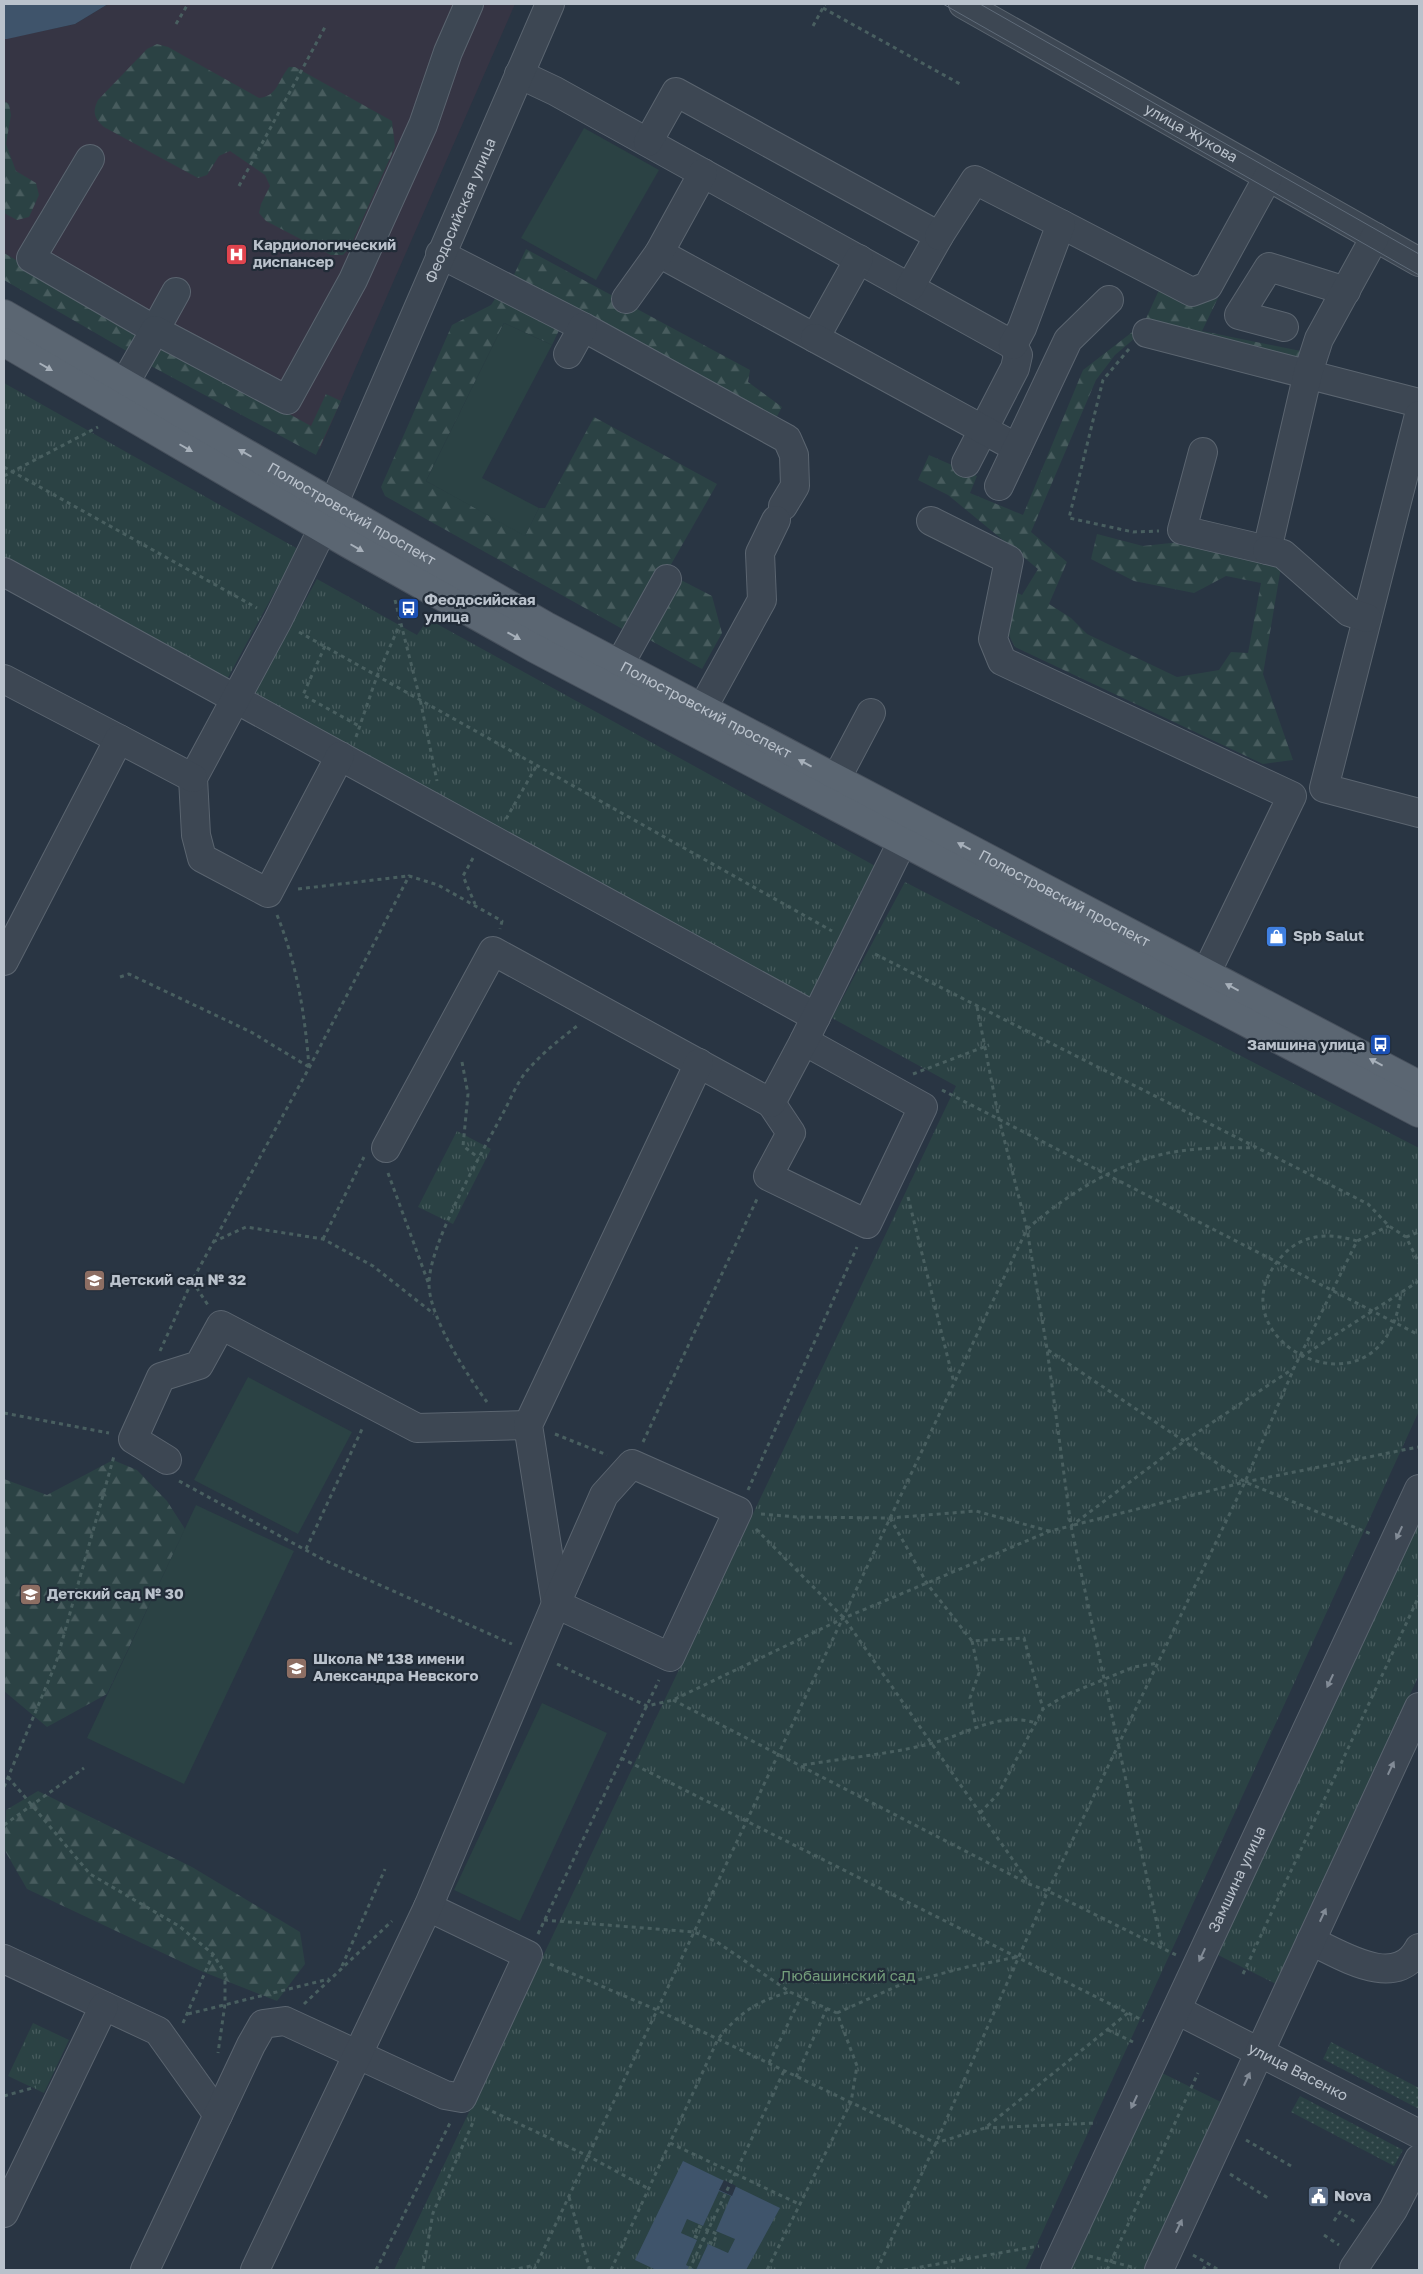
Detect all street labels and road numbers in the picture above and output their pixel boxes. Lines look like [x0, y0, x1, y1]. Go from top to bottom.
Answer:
street label: улица Жукова [1142, 99, 1241, 166]
street label: Феодосийская улица [420, 135, 499, 286]
street label: Полюстровский проспект [265, 458, 440, 569]
street label: Полюстровский проспект [618, 657, 796, 762]
street label: Полюстровский проспект [976, 845, 1154, 950]
street label: Замшина улица [1204, 1823, 1269, 1935]
street label: улица Васенко [1246, 2038, 1351, 2104]

